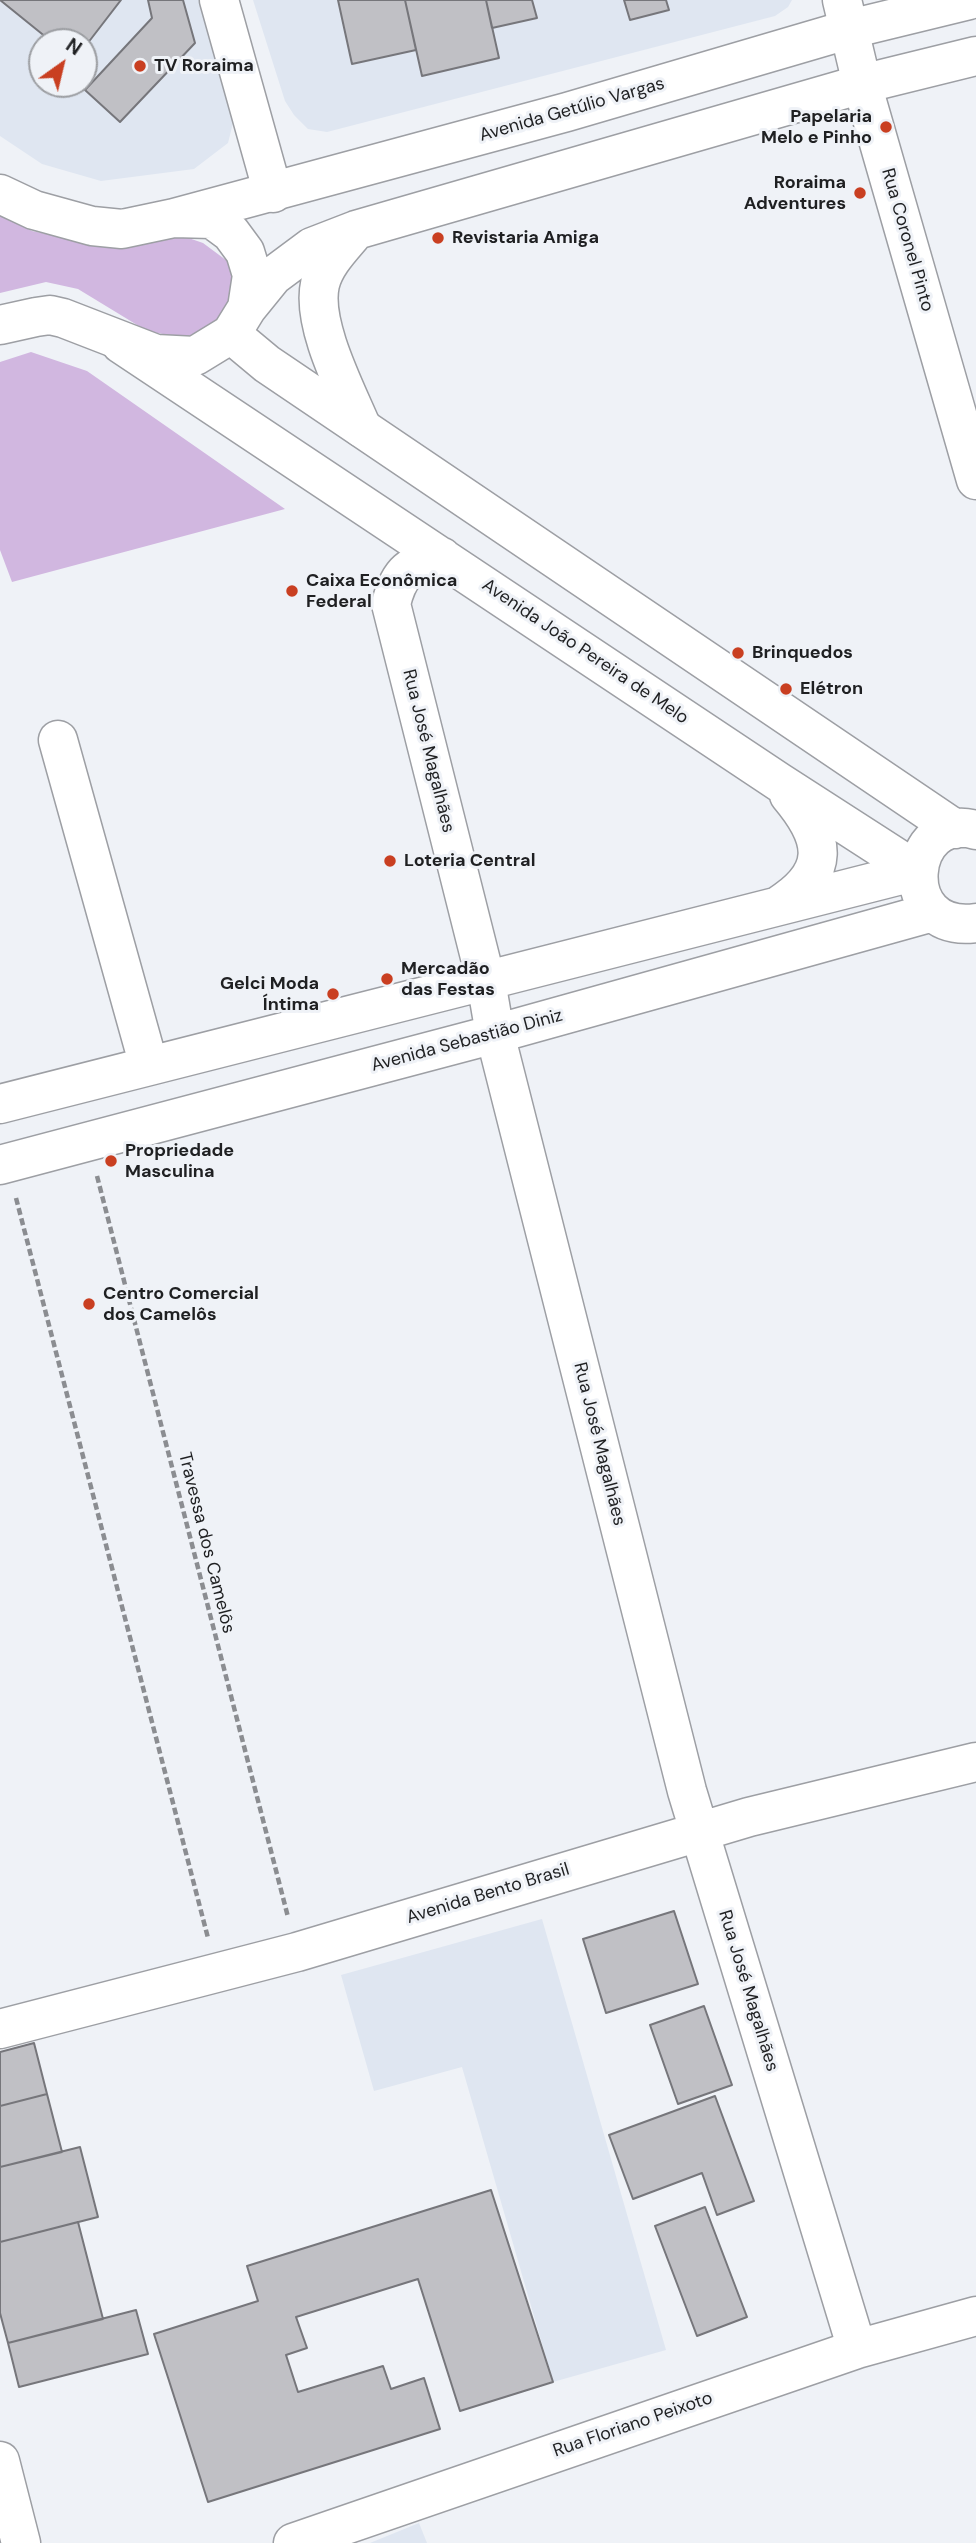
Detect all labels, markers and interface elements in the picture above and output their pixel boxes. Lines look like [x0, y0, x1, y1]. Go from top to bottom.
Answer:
north arrow [28, 28, 98, 98]
text: N [61, 33, 87, 61]
place label: TV Roraima [154, 55, 254, 77]
marker: TV Roraima [132, 58, 148, 74]
street label: Avenida Getúlio Vargas [477, 73, 667, 147]
place label: Papelaria Melo e Pinho [761, 106, 872, 148]
marker: Papelaria Melo e Pinho [878, 119, 894, 135]
street label: Rua Coronel Pinto [876, 166, 938, 314]
place label: Roraima Adventures [744, 172, 846, 214]
marker: Roraima Adventures [852, 185, 868, 201]
place label: Revistaria Amiga [452, 227, 599, 249]
marker: Revistaria Amiga [430, 230, 446, 246]
place label: Caixa Econômica Federal [306, 570, 457, 612]
street label: Avenida João Pereira de Melo [478, 575, 692, 729]
marker: Caixa Econômica Federal [284, 583, 300, 599]
place label: Brinquedos [752, 642, 853, 664]
marker: Brinquedos [730, 645, 746, 661]
street label: Rua José Magalhães [397, 667, 459, 835]
place label: Elétron [800, 678, 863, 700]
marker: Elétron [778, 681, 794, 697]
place label: Loteria Central [404, 850, 535, 872]
marker: Loteria Central [382, 853, 398, 869]
place label: Mercadão das Festas [401, 958, 495, 1000]
marker: Mercadão das Festas [379, 971, 395, 987]
place label: Gelci Moda Íntima [220, 973, 319, 1016]
marker: Gelci Moda Íntima [325, 986, 341, 1002]
street label: Avenida Sebastião Diniz [369, 1005, 565, 1077]
place label: Propriedade Masculina [125, 1140, 234, 1182]
marker: Propriedade Masculina [103, 1153, 119, 1169]
place label: Centro Comercial dos Camelôs [103, 1283, 259, 1326]
marker: Centro Comercial dos Camelôs [81, 1296, 97, 1312]
street label: Rua José Magalhães [568, 1360, 630, 1528]
street label: Travessa dos Camelôs [173, 1450, 239, 1636]
street label: Avenida Bento Brasil [404, 1859, 572, 1929]
street label: Rua José Magalhães [713, 1908, 783, 2074]
street label: Rua Floriano Peixoto [550, 2388, 716, 2462]

